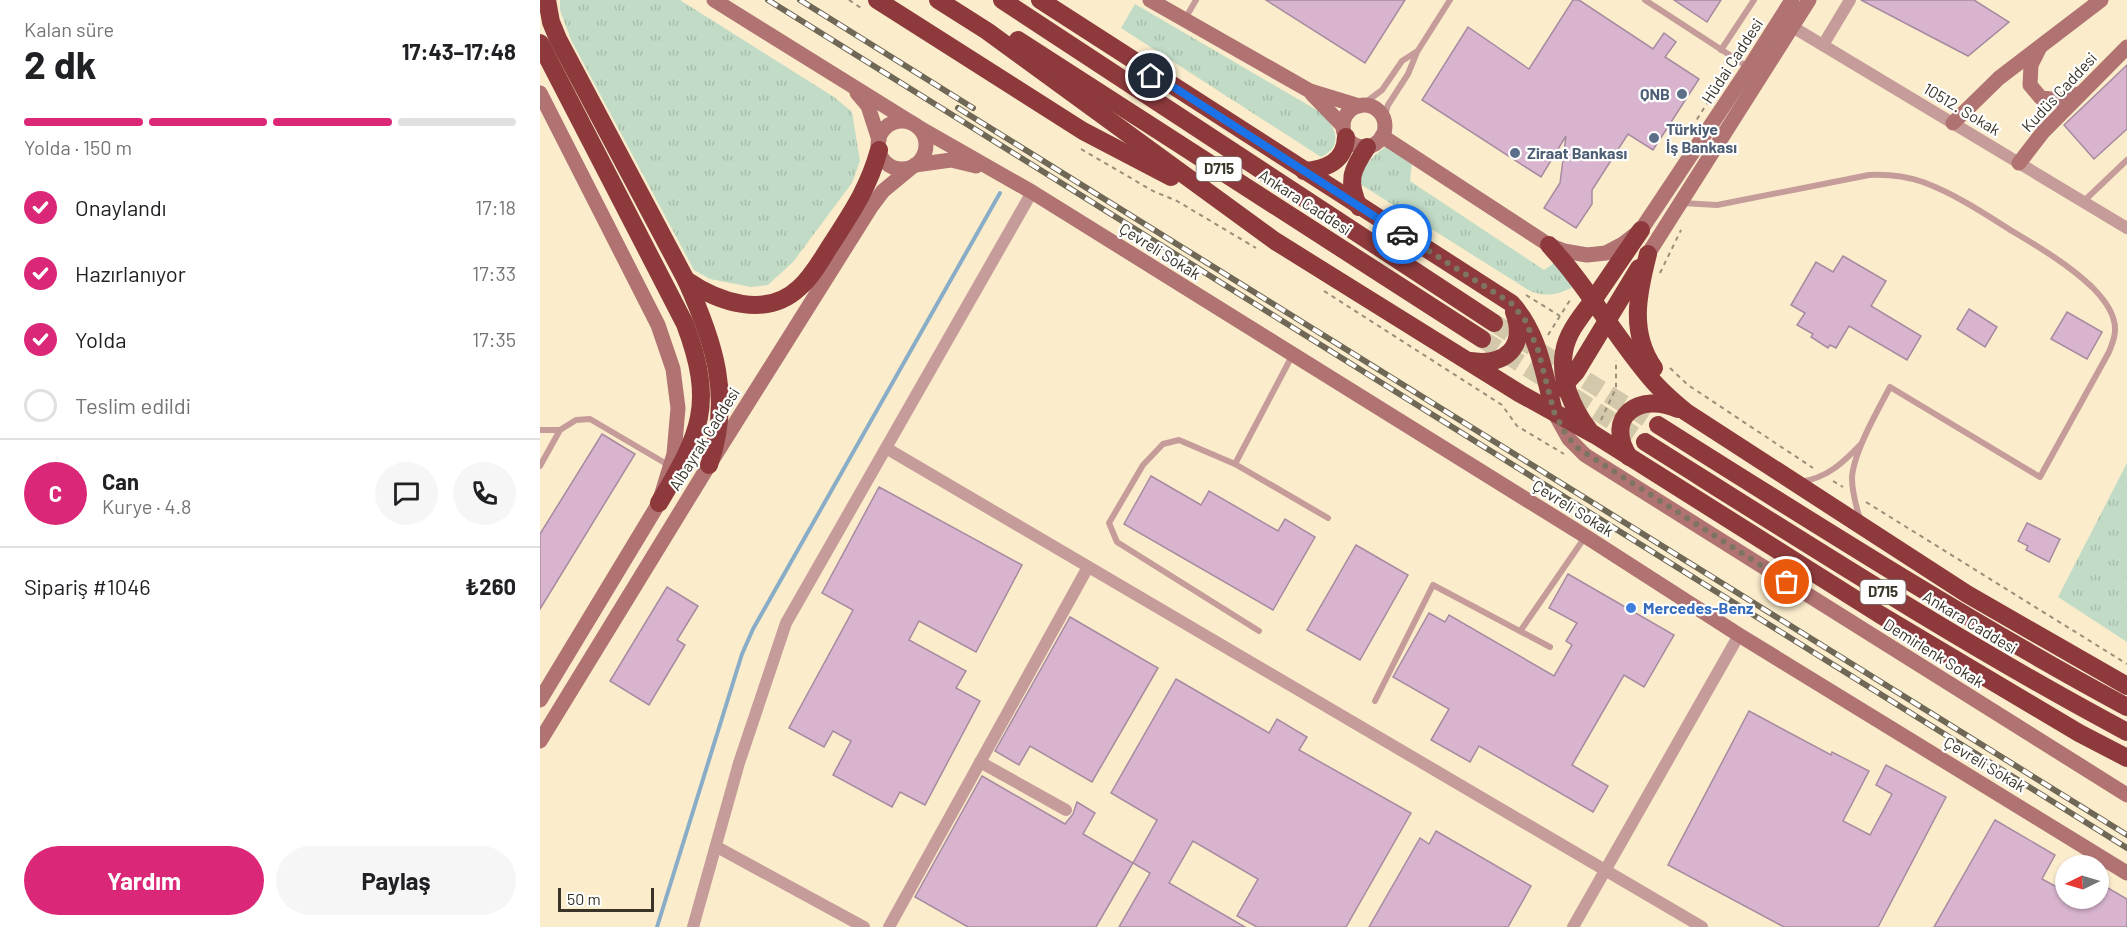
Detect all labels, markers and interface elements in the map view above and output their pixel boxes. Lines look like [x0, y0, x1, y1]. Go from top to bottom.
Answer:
street label: Hüdai Caddesi [1697, 15, 1766, 107]
text: Kalan süre [24, 17, 114, 41]
text: 17:43–17:48 [402, 38, 516, 64]
text: 2 dk [24, 40, 97, 87]
street label: Kudüs Caddesi [2017, 48, 2100, 135]
pin [1125, 50, 1176, 101]
icon: home [1134, 59, 1167, 92]
street label: 10512. Sokak [1920, 78, 2004, 139]
place label: QNB [1640, 84, 1670, 103]
marker: QNB [1675, 87, 1689, 101]
place label: Türkiye İş Bankası [1666, 119, 1737, 156]
marker: Türkiye İş Bankası [1647, 131, 1661, 145]
text: Yolda · 150 m [24, 135, 132, 159]
place label: Ziraat Bankası [1527, 143, 1627, 162]
marker: Ziraat Bankası [1508, 146, 1522, 160]
road number: D715 [1196, 157, 1242, 181]
street label: Ankara Caddesi [1256, 165, 1355, 238]
icon: check [24, 191, 57, 224]
text: Onaylandı [75, 194, 167, 220]
text: 17:18 [475, 195, 516, 219]
courier [1372, 204, 1432, 264]
street label: Çevreli Sokak [1116, 218, 1204, 283]
icon: car [1386, 218, 1419, 251]
icon: check [24, 257, 57, 290]
text: Hazırlanıyor [75, 260, 186, 286]
text: 17:33 [472, 261, 516, 285]
icon: check [24, 323, 57, 356]
text: Yolda [75, 326, 126, 352]
text: 17:35 [472, 327, 516, 351]
street label: Albayrak Caddesi [664, 384, 743, 494]
text: Teslim edildi [75, 392, 191, 418]
button: chat [375, 462, 438, 525]
button: phone [453, 462, 516, 525]
text: Can [102, 468, 139, 494]
street label: Çevreli Sokak [1529, 475, 1617, 540]
text: C [49, 480, 62, 506]
text: Kurye · 4.8 [102, 494, 192, 518]
pin [1761, 556, 1812, 607]
icon: bag [1770, 565, 1803, 598]
text: Sipariş #1046 [24, 573, 151, 599]
text: ₺260 [465, 573, 516, 599]
road number: D715 [1860, 580, 1906, 604]
street label: Ankara Caddesi [1920, 586, 2021, 657]
place label: Mercedes-Benz [1643, 598, 1753, 617]
marker: Mercedes-Benz [1624, 601, 1638, 615]
street label: Demirlenk Sokak [1880, 614, 1988, 691]
street label: Çevreli Sokak [1941, 732, 2030, 795]
button: Yardım [24, 846, 264, 915]
button: Paylaş [276, 846, 516, 915]
north arrow [2055, 855, 2109, 909]
map controls [2055, 855, 2109, 909]
scale bar [558, 885, 654, 912]
text: 50 m [567, 889, 601, 908]

